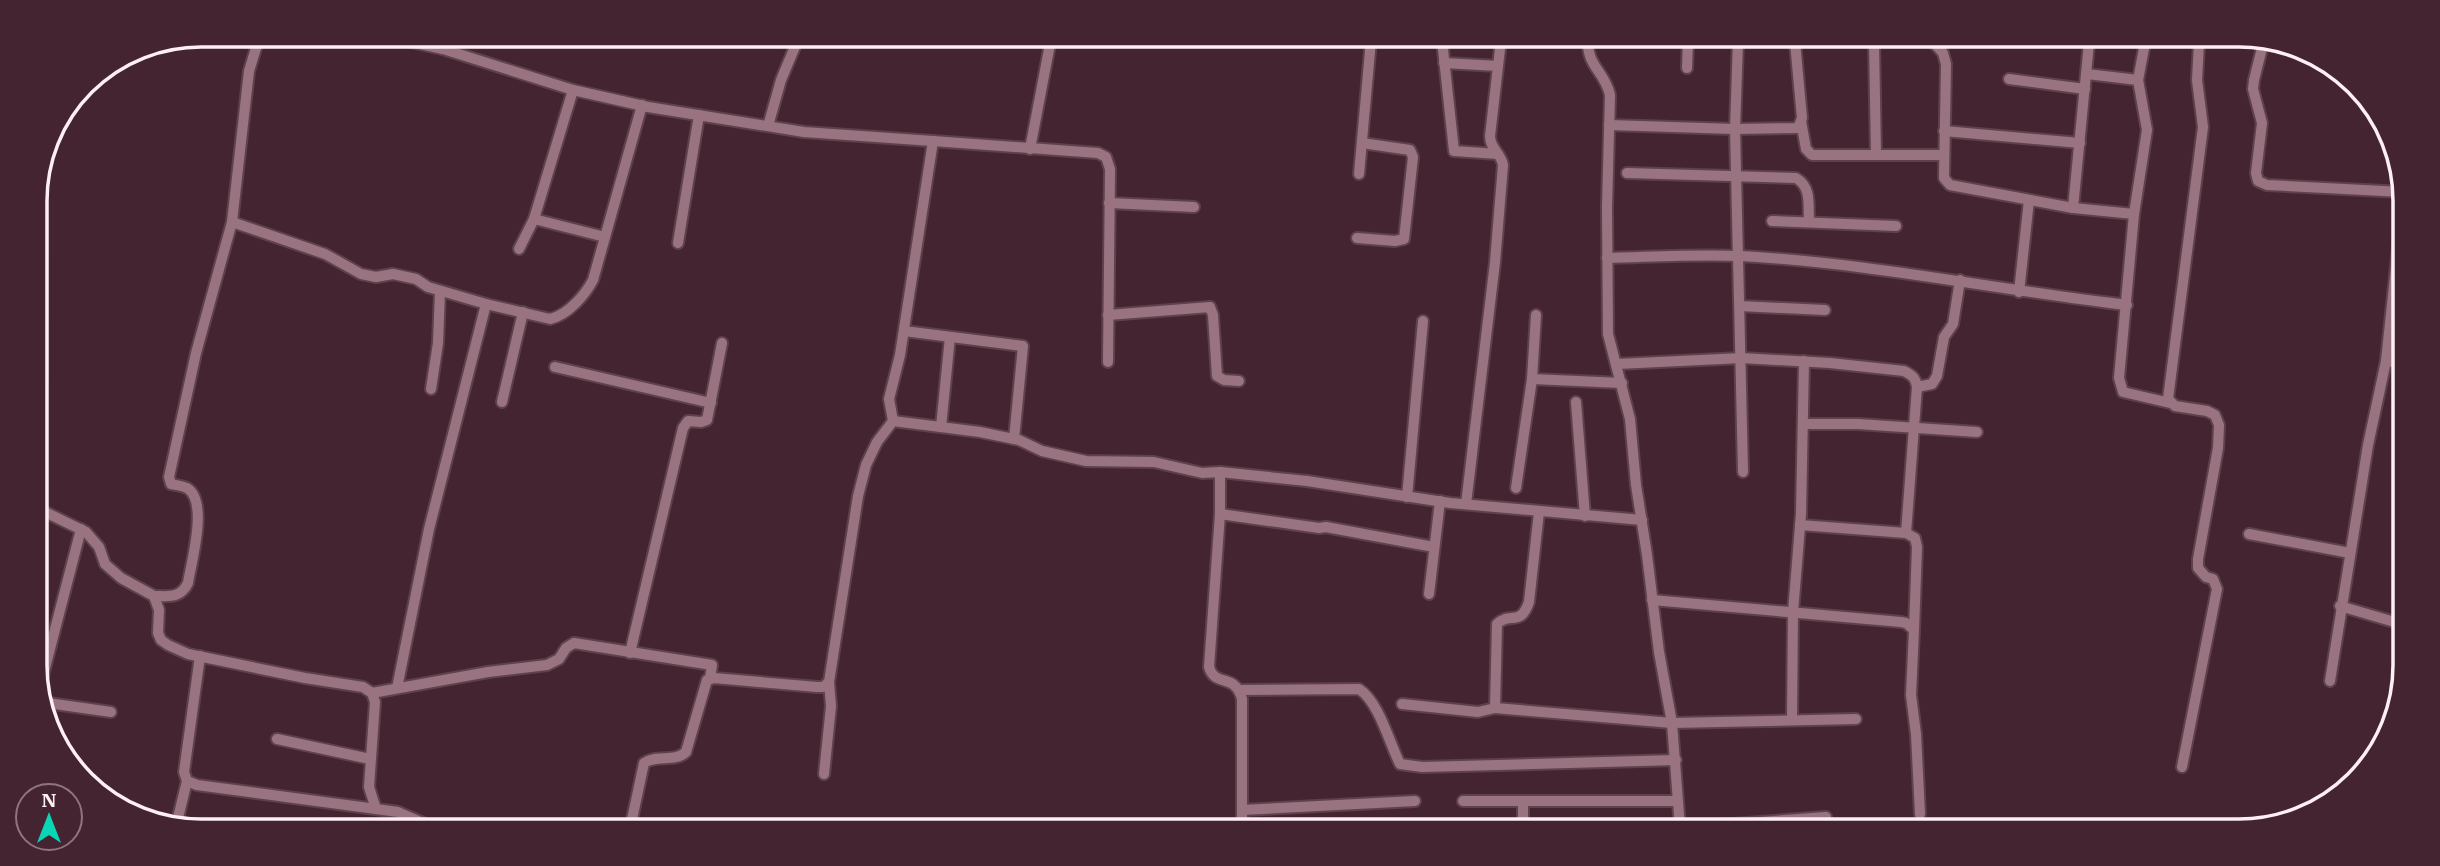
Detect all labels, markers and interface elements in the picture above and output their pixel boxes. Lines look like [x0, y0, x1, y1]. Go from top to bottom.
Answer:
north arrow [14, 782, 84, 852]
text: N [41, 788, 57, 812]

